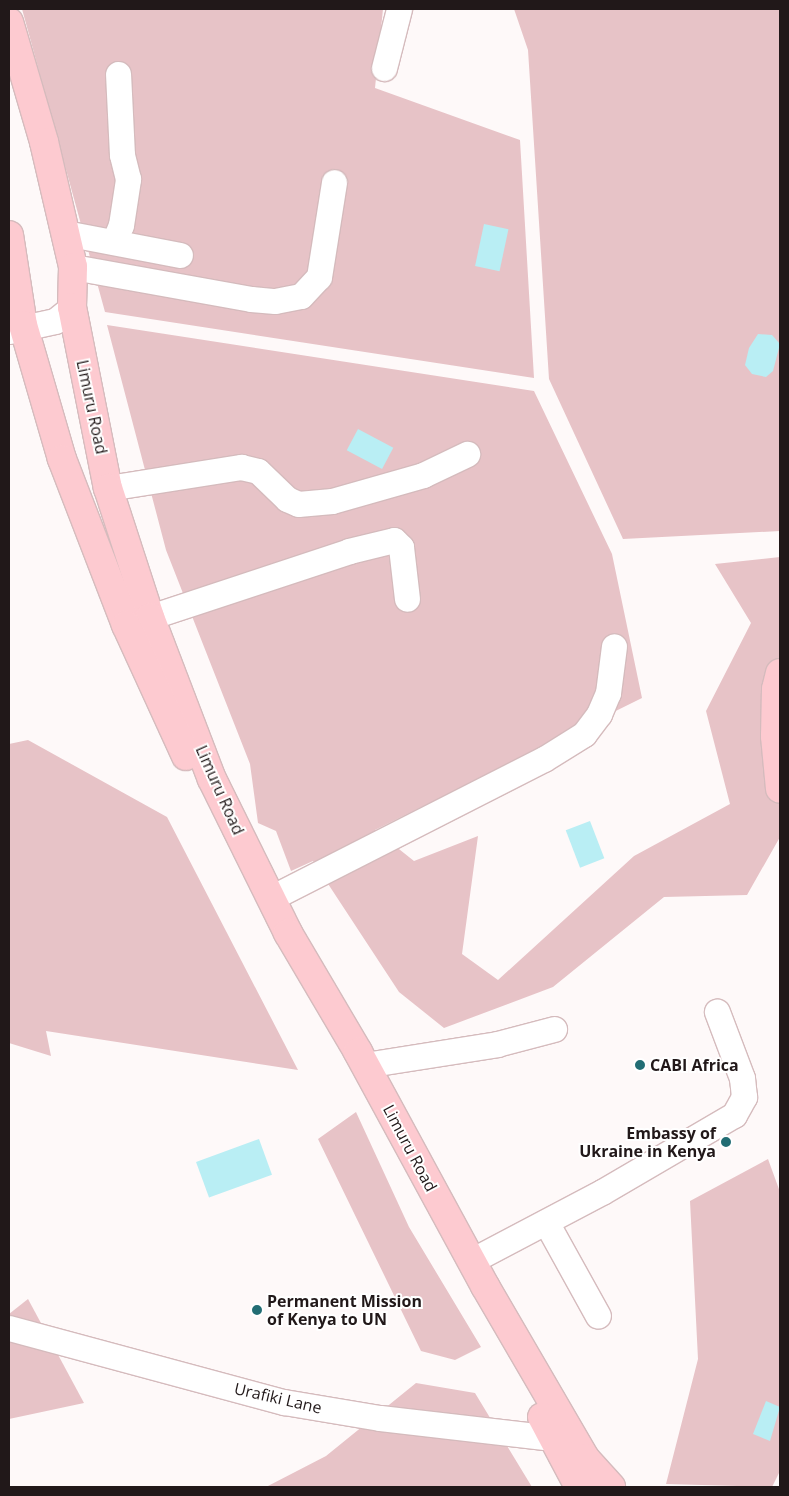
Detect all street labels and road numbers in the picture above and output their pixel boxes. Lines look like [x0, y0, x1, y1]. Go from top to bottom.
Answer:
street label: Limuru Road [73, 358, 111, 456]
street label: Limuru Road [192, 742, 248, 838]
street label: Limuru Road [379, 1101, 441, 1195]
street label: Urafiki Lane [232, 1379, 324, 1417]

